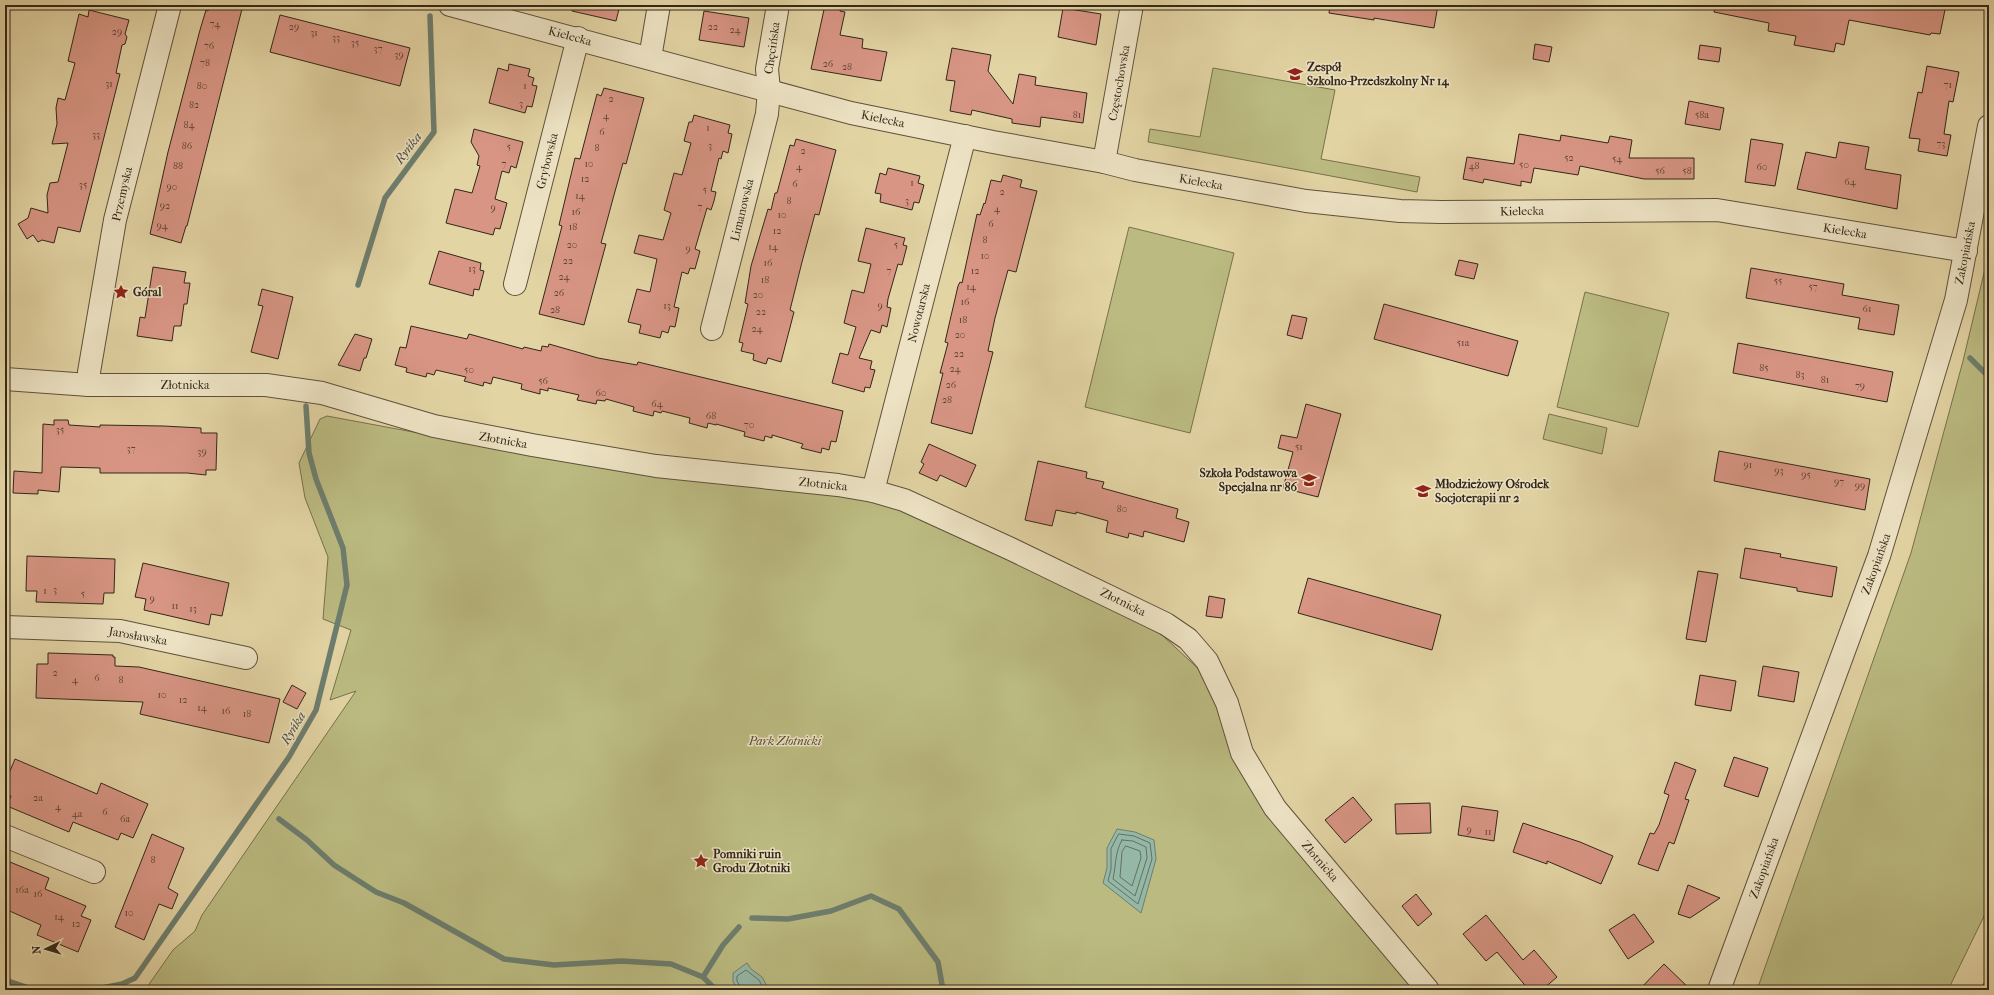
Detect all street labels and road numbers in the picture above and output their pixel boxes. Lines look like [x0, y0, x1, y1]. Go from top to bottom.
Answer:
street label: Chęcińska [761, 21, 783, 75]
street label: Kielecka [547, 24, 594, 49]
street label: Częstochowska [1105, 43, 1133, 122]
street label: Kielecka [860, 108, 907, 131]
street label: Grybowska [533, 131, 561, 190]
street label: Przemyska [109, 165, 135, 223]
street label: Kielecka [1178, 171, 1224, 193]
street label: Limanowska [727, 177, 757, 243]
street label: Kielecka [1500, 204, 1545, 218]
street label: Zakopiańska [1952, 220, 1978, 286]
street label: Kielecka [1822, 221, 1868, 241]
street label: Nowotarska [905, 282, 933, 344]
street label: Złotnicka [160, 378, 210, 392]
street label: Złotnicka [478, 429, 529, 451]
street label: Złotnicka [798, 474, 849, 494]
street label: Zakopiańska [1858, 531, 1894, 597]
street label: Złotnicka [1098, 585, 1149, 619]
street label: Jarosławska [107, 624, 169, 648]
street label: Zakopiańska [1746, 835, 1782, 901]
street label: Złotnicka [1299, 838, 1342, 884]

